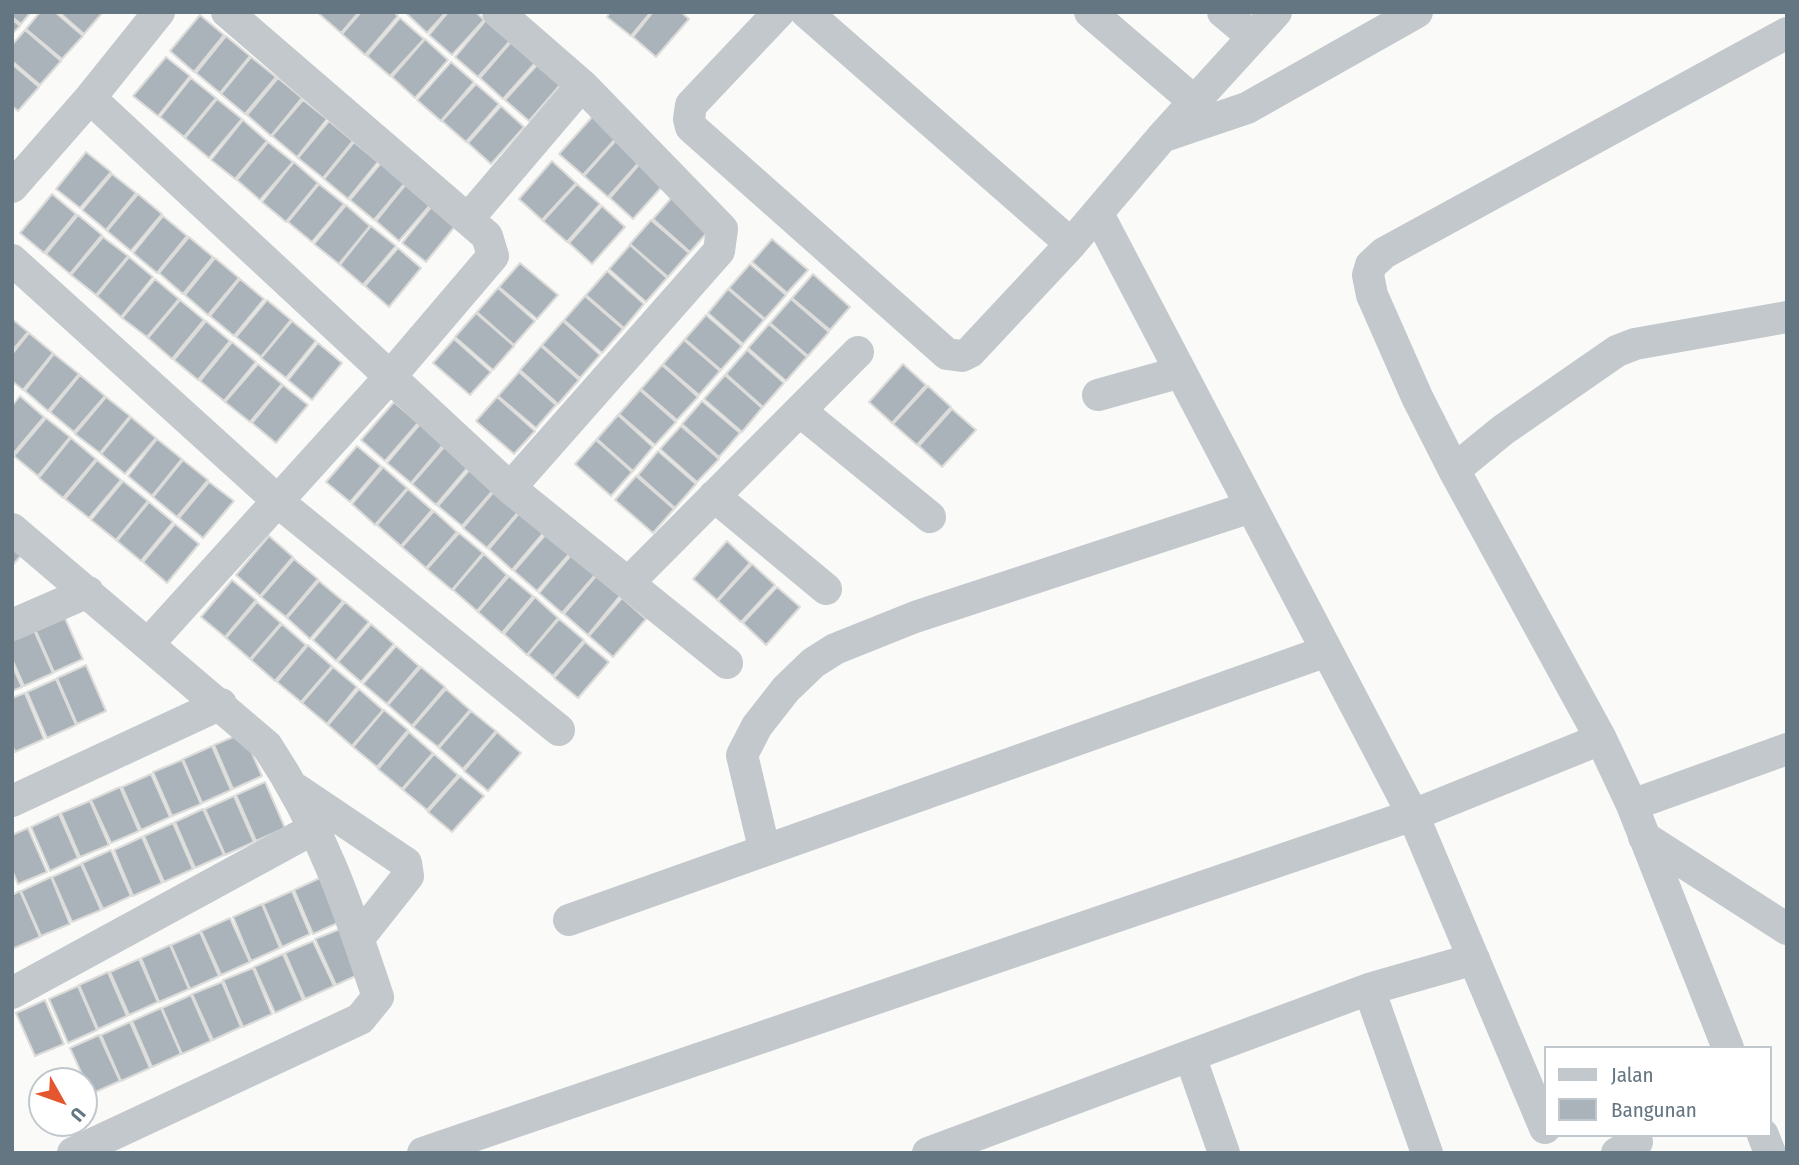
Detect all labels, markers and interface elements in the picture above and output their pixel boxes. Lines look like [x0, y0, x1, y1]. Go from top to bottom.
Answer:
legend [1544, 1046, 1771, 1137]
text: Jalan [1611, 1062, 1654, 1088]
north arrow [28, 1067, 98, 1137]
text: Bangunan [1611, 1097, 1697, 1123]
text: U [66, 1103, 90, 1126]

